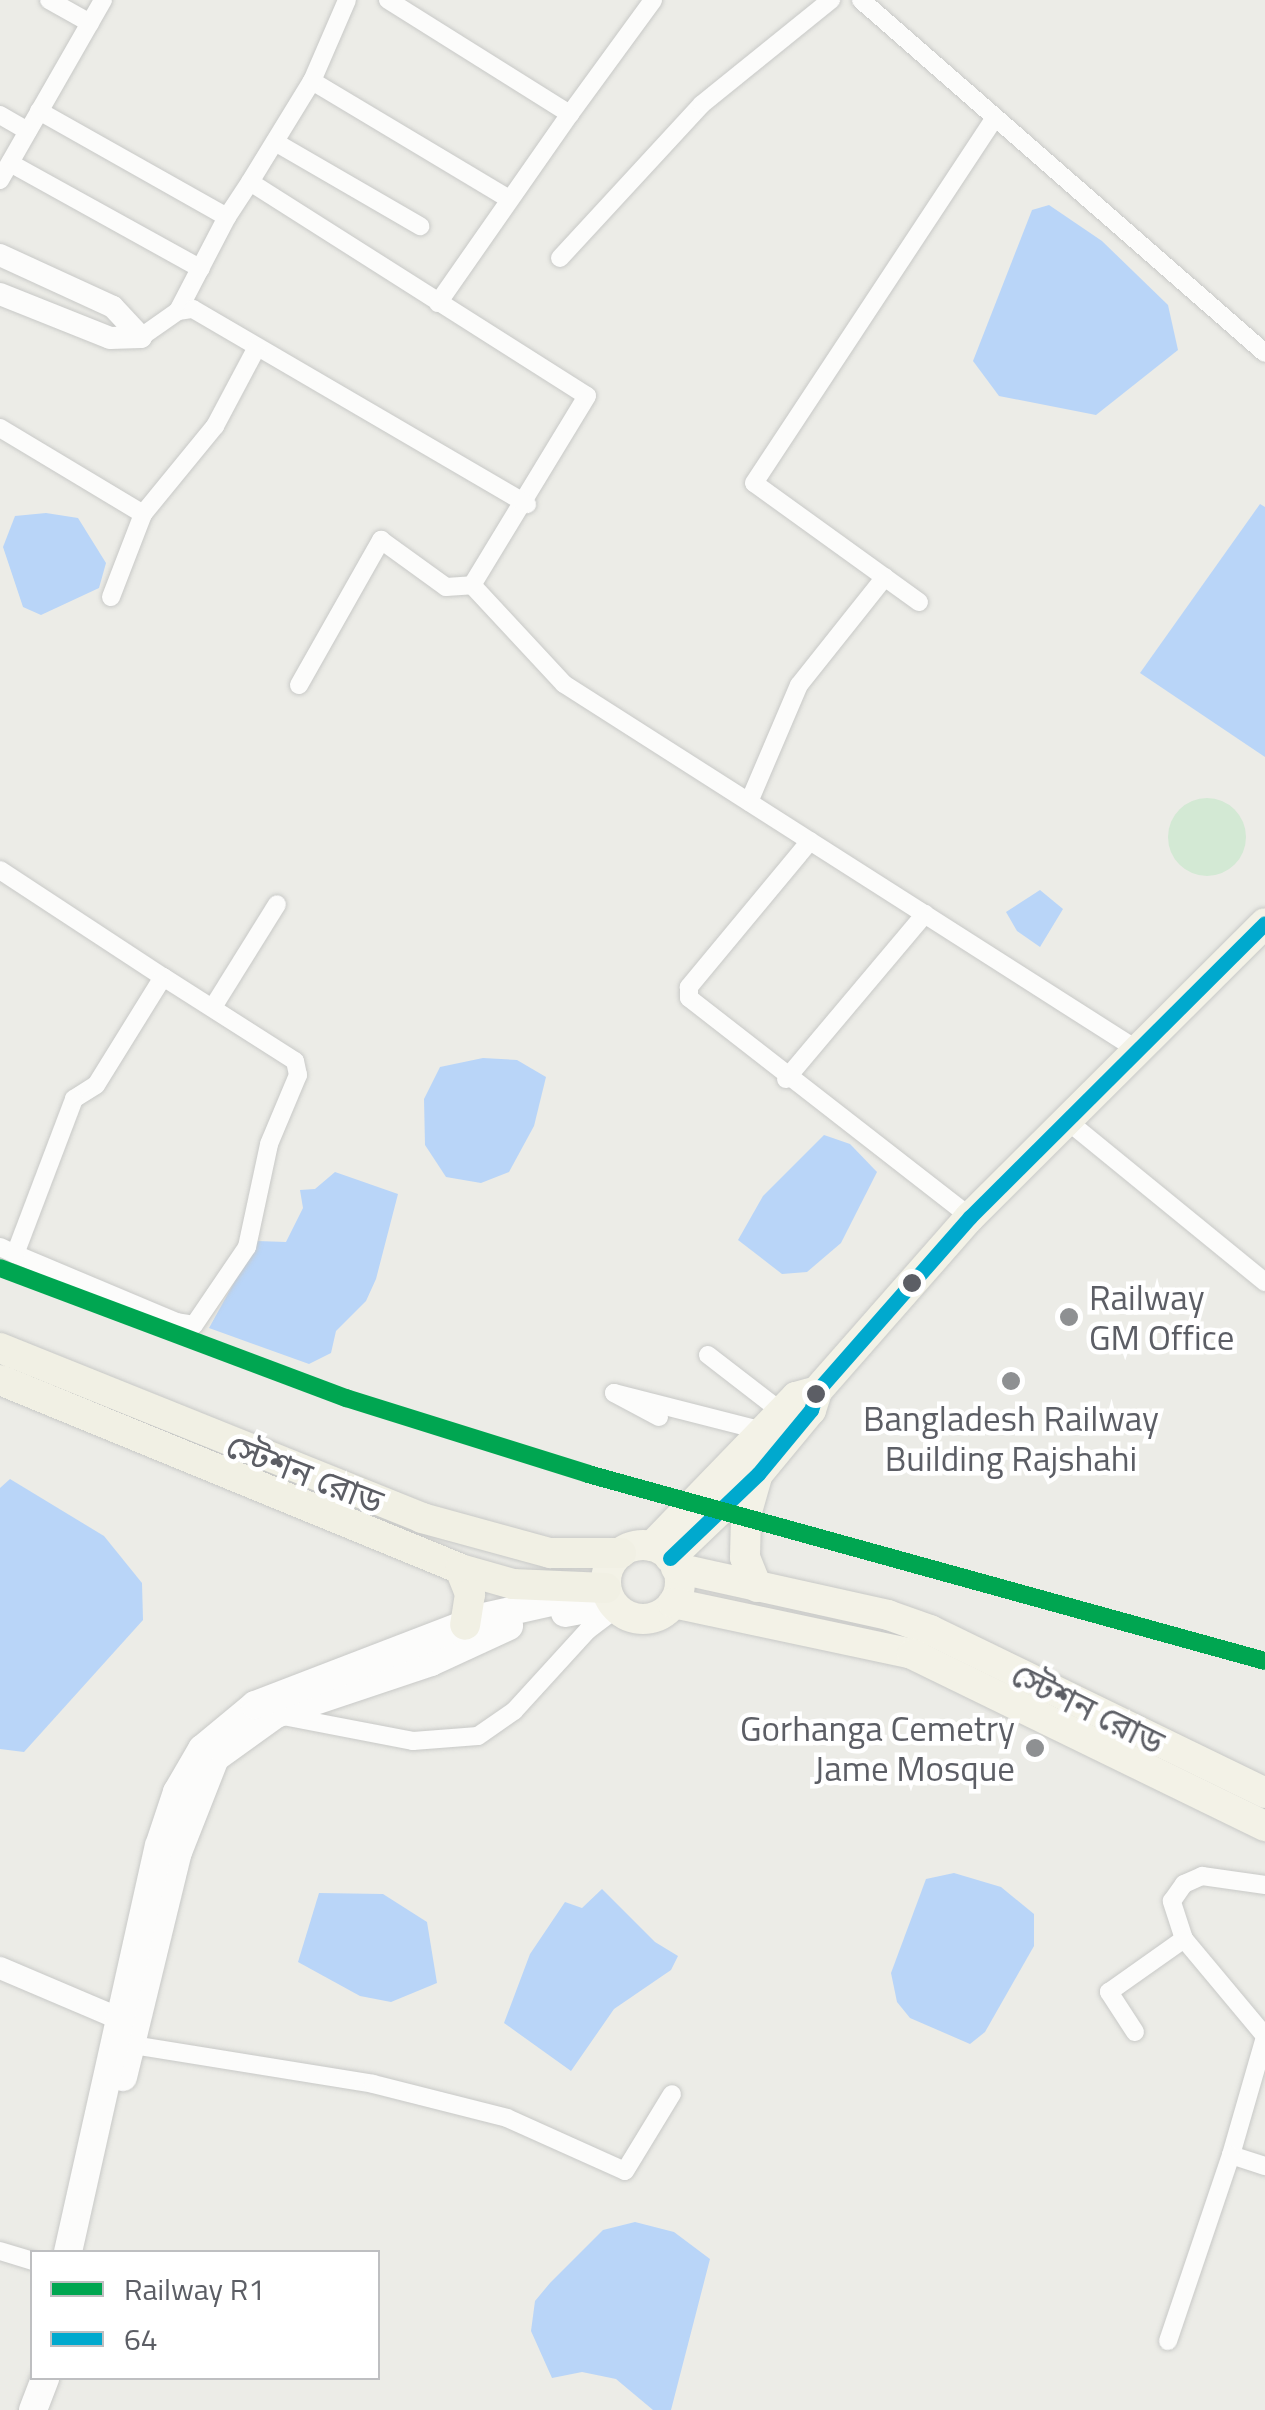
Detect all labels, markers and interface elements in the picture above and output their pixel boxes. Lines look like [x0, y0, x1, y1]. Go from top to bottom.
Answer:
unlabelled marker [902, 1273, 922, 1293]
place label: Railway GM Office [1089, 1276, 1234, 1358]
marker: Railway GM Office [1058, 1306, 1080, 1328]
marker: Bangladesh Railway Building Rajshahi [1000, 1370, 1022, 1392]
unlabelled marker [806, 1384, 826, 1404]
place label: Bangladesh Railway Building Rajshahi [863, 1397, 1159, 1479]
street label: স্টেশন রোড [221, 1424, 389, 1522]
street label: স্টেশন রোড [1005, 1653, 1171, 1763]
place label: Gorhanga Cemetry Jame Mosque [740, 1707, 1015, 1789]
marker: Gorhanga Cemetry Jame Mosque [1024, 1737, 1046, 1759]
legend [30, 2250, 380, 2380]
text: Railway R1 [124, 2266, 265, 2312]
text: 64 [124, 2316, 158, 2362]

